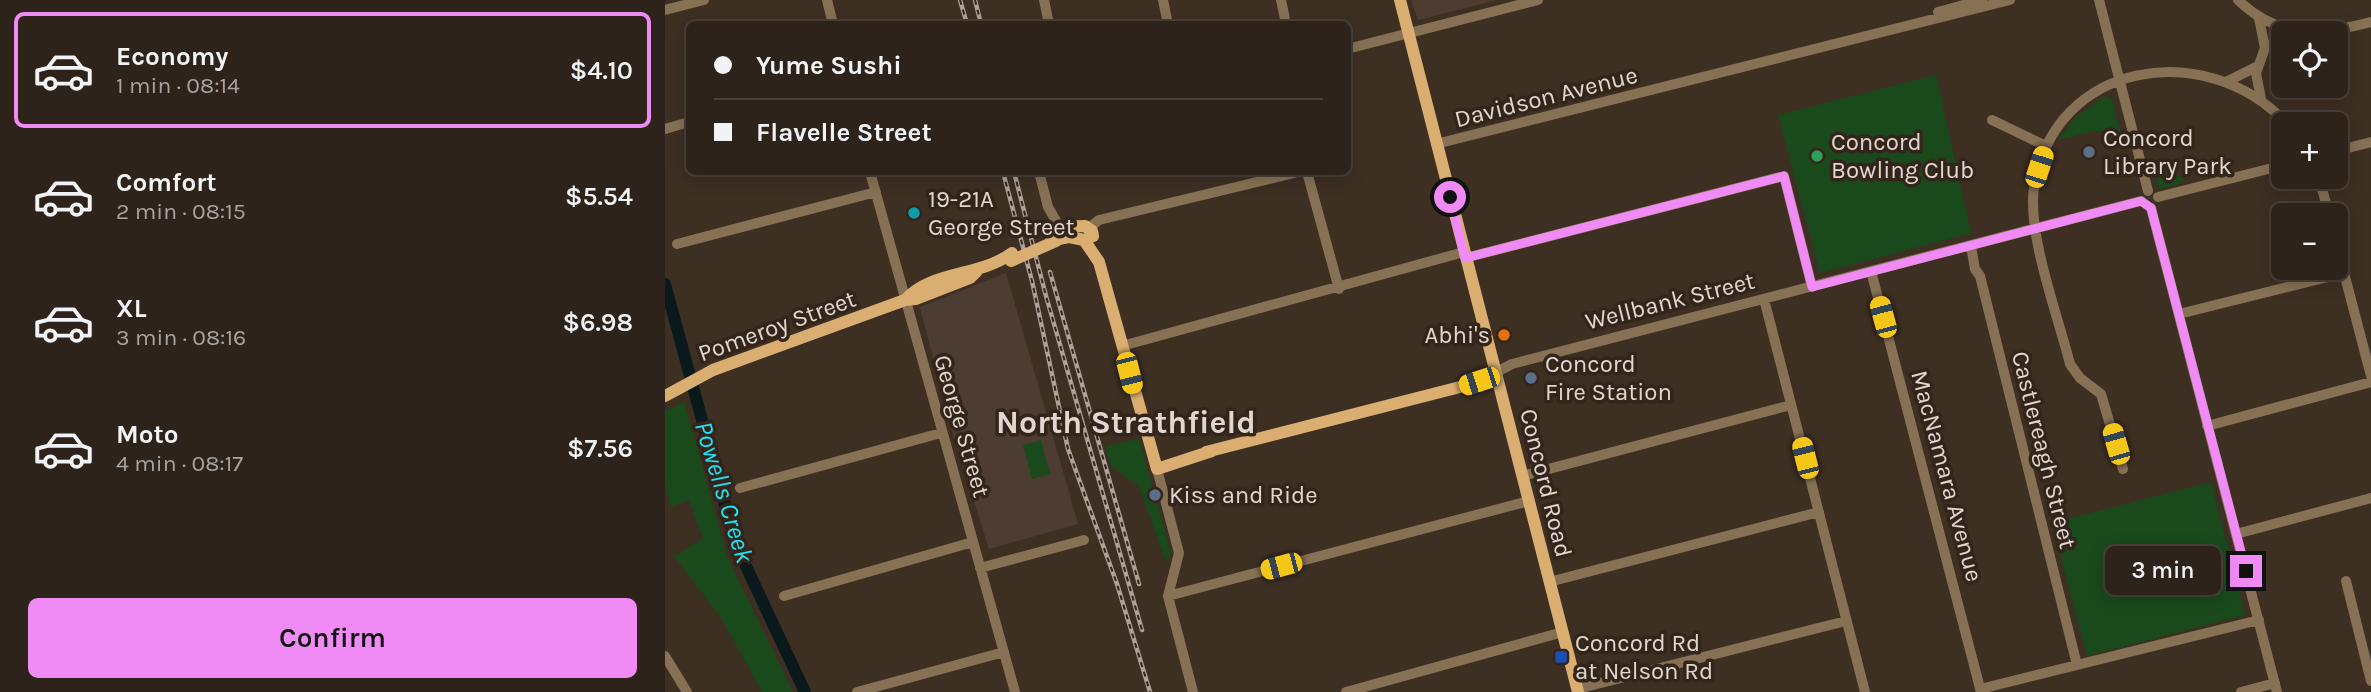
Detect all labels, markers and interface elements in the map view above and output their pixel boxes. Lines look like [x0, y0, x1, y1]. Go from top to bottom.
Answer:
map controls [2271, 21, 2348, 280]
button: locate [2271, 21, 2348, 98]
icon: car [32, 39, 95, 102]
text: Economy [116, 41, 228, 72]
text: Yume Sushi [756, 50, 902, 81]
text: $4.10 [570, 55, 633, 86]
street label: Davidson Avenue [1452, 61, 1640, 133]
text: 1 min · 08:14 [116, 72, 240, 99]
button: + [2271, 112, 2348, 189]
text: Flavelle Street [756, 117, 932, 148]
place label: Concord Library Park [2103, 124, 2232, 180]
place label: Concord Bowling Club [1831, 128, 1974, 184]
car [2023, 144, 2056, 190]
marker: Concord Library Park [2081, 144, 2097, 160]
marker: Concord Bowling Club [1809, 148, 1825, 164]
icon: car [32, 165, 95, 228]
text: Comfort [116, 167, 217, 198]
text: $5.54 [565, 181, 633, 212]
route start [1434, 181, 1466, 213]
place label: 19-21A George Street [928, 185, 1075, 241]
text: 2 min · 08:15 [116, 198, 246, 225]
button: − [2271, 203, 2348, 280]
marker: 19-21A George Street [906, 205, 922, 221]
street label: Wellbank Street [1582, 266, 1758, 336]
street label: Pomeroy Street [694, 285, 860, 367]
icon: car [32, 291, 95, 354]
text: XL [116, 293, 147, 324]
car [1868, 294, 1899, 340]
text: $6.98 [562, 307, 633, 338]
place label: Abhi's [1424, 321, 1490, 349]
text: 3 min · 08:16 [116, 324, 246, 351]
marker: Abhi's [1496, 327, 1512, 343]
street label: Castlereagh Street [2006, 348, 2082, 552]
car [1114, 350, 1145, 396]
place label: Concord Fire Station [1545, 350, 1672, 406]
street label: George Street [928, 352, 996, 500]
car [1456, 365, 1503, 397]
street label: MacNamara Avenue [1905, 367, 1989, 585]
marker: Concord Fire Station [1523, 370, 1539, 386]
district label: North Strathfield [996, 404, 1256, 441]
street label: Concord Road [1514, 406, 1578, 560]
icon: car [32, 417, 95, 480]
water label: Powells Creek [688, 418, 760, 567]
text: Moto [116, 419, 178, 450]
car [2101, 421, 2132, 467]
text: $7.56 [567, 433, 633, 464]
car [1790, 435, 1821, 481]
text: 4 min · 08:17 [116, 450, 243, 477]
place label: Kiss and Ride [1169, 481, 1318, 509]
marker: Kiss and Ride [1147, 487, 1163, 503]
callout: 3 min [2106, 546, 2221, 596]
car [1258, 550, 1305, 582]
route end [2230, 555, 2262, 587]
text: 3 min [2131, 557, 2195, 584]
button: Confirm [28, 598, 637, 678]
place label: Concord Rd at Nelson Rd [1575, 629, 1713, 685]
marker: Concord Rd at Nelson Rd [1553, 649, 1569, 665]

